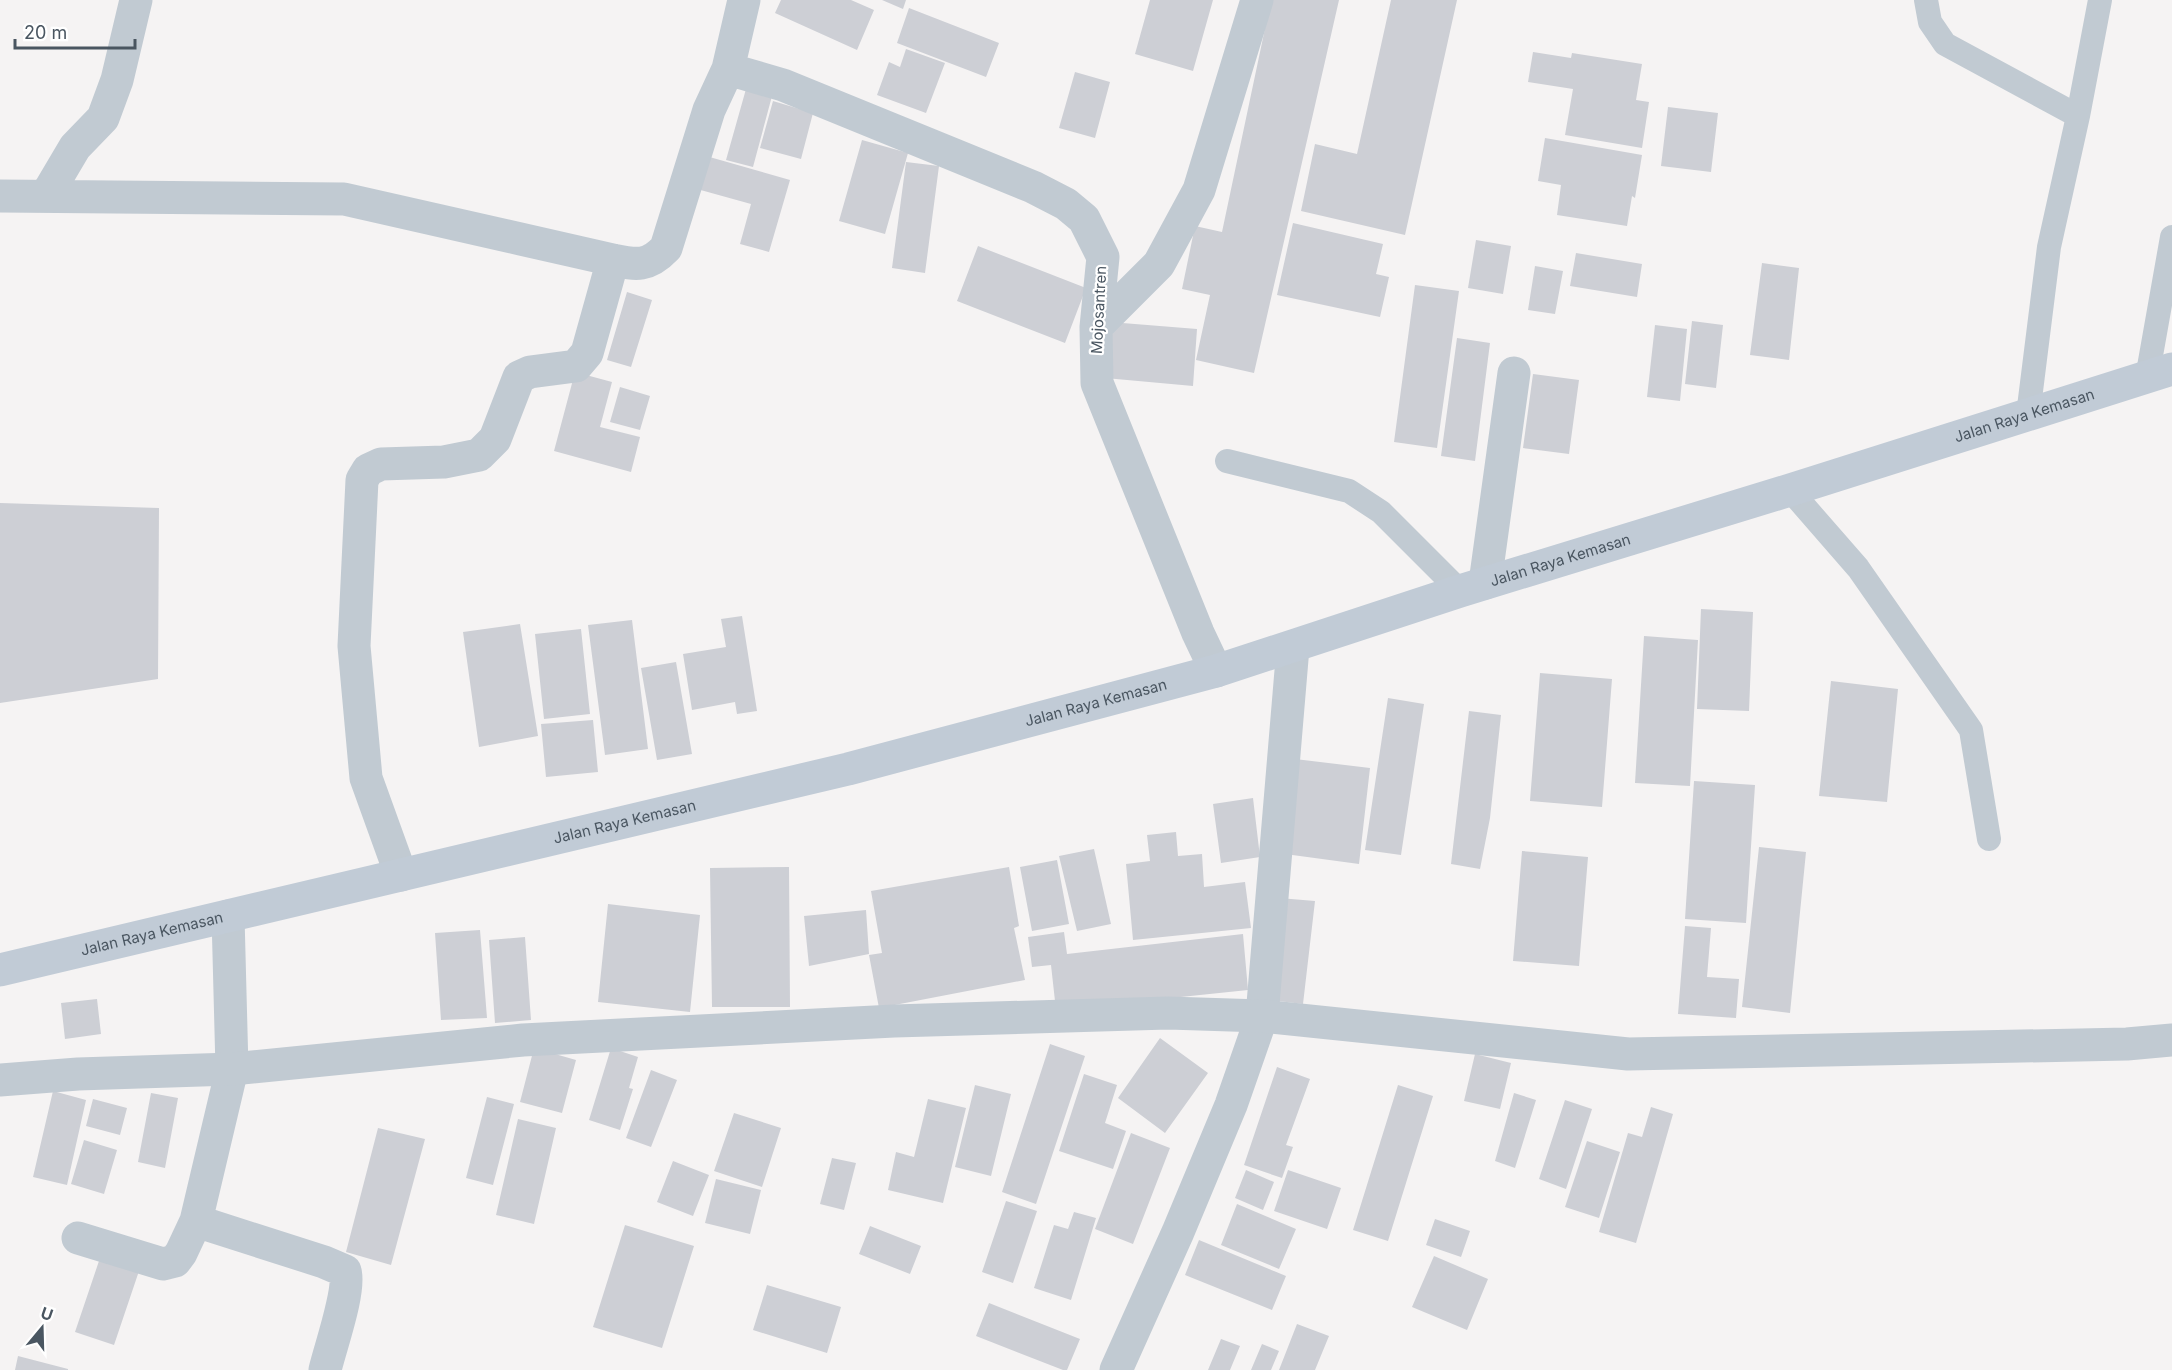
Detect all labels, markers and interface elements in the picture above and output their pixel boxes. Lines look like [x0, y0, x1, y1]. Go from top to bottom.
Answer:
scale bar [15, 12, 135, 50]
text: 20 m [24, 22, 67, 43]
street label: Mojosantren [1087, 265, 1110, 355]
street label: Jalan Raya Kemasan [1952, 384, 2097, 446]
street label: Jalan Raya Kemasan [1488, 529, 1633, 590]
street label: Jalan Raya Kemasan [1023, 675, 1169, 730]
street label: Jalan Raya Kemasan [551, 795, 698, 848]
street label: Jalan Raya Kemasan [78, 907, 225, 960]
north arrow [12, 1298, 72, 1358]
text: U [38, 1302, 56, 1325]

